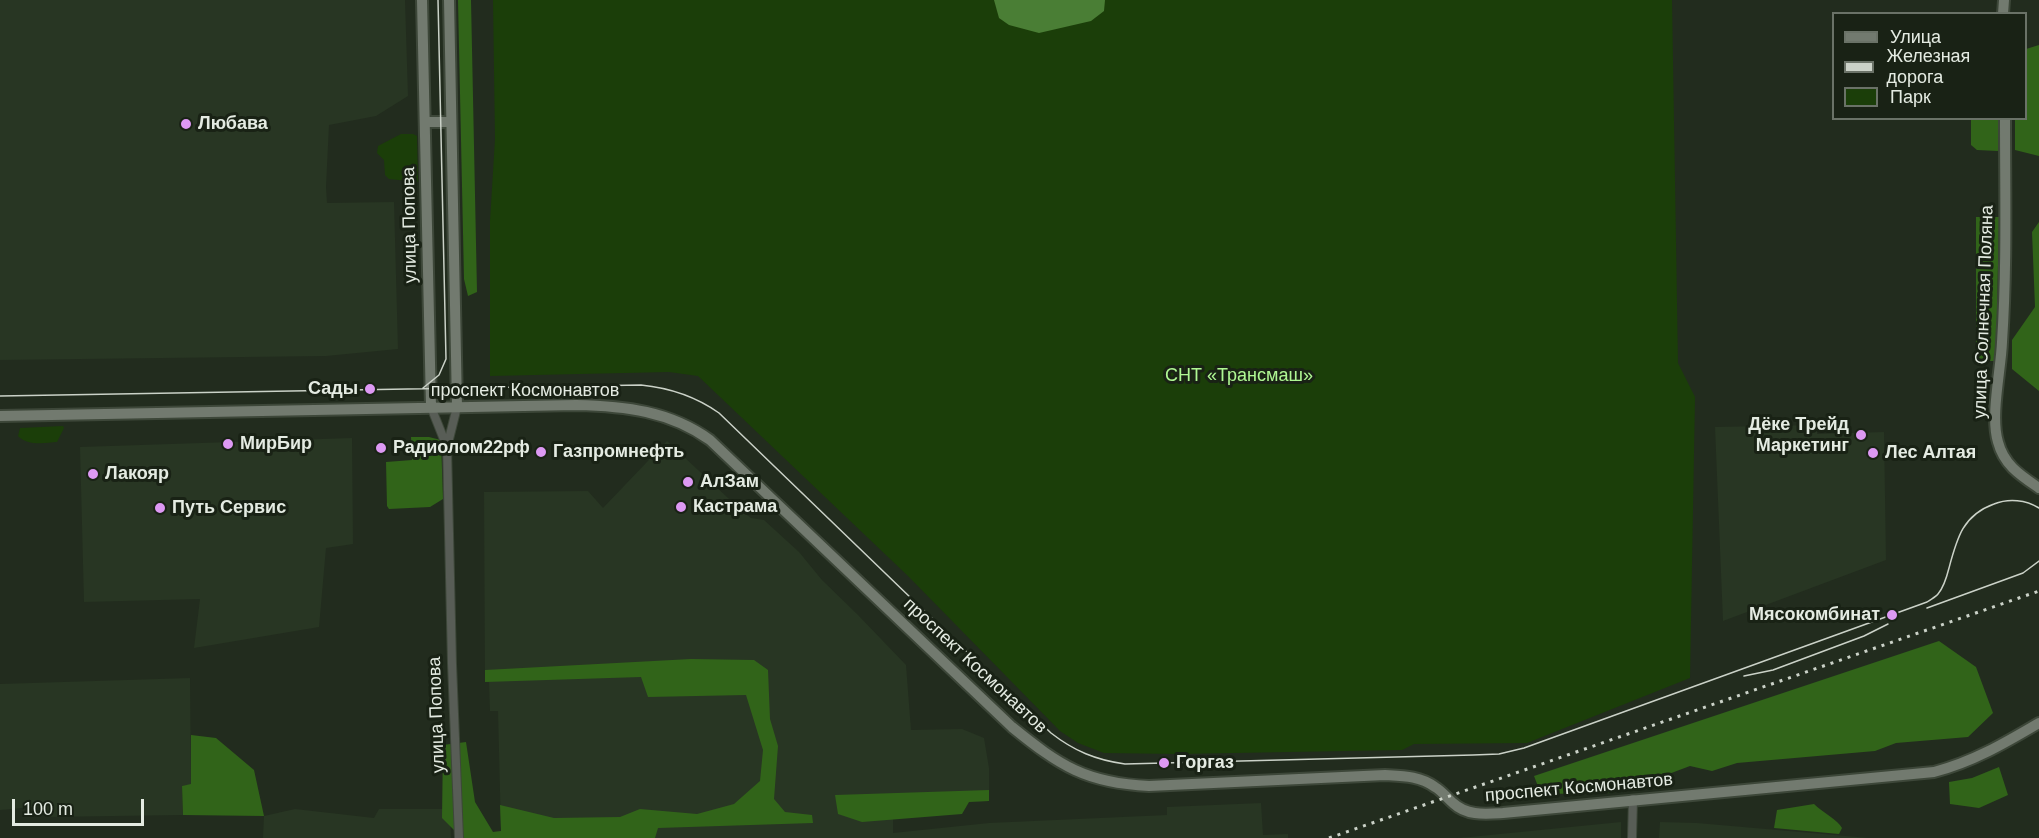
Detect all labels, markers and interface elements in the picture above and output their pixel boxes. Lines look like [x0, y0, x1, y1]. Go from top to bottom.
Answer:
legend [1832, 12, 2027, 120]
text: Улица [1890, 27, 1941, 47]
text: Железная дорога [1886, 46, 1970, 87]
text: Парк [1890, 87, 1931, 107]
place label: Любава [198, 113, 268, 135]
marker: Любава [179, 117, 193, 131]
street label: улица Попова [398, 167, 422, 283]
street label: улица Солнечная Поляна [1969, 205, 1999, 419]
park label: СНТ «Трансмаш» [1165, 365, 1313, 387]
place label: Сады [308, 378, 358, 400]
street label: проспект Космонавтов [431, 380, 619, 402]
marker: Сады [363, 382, 377, 396]
place label: Дёке Трейд Маркетинг [1748, 414, 1849, 456]
marker: Дёке Трейд Маркетинг [1854, 428, 1868, 442]
place label: МирБир [240, 433, 312, 455]
marker: МирБир [221, 437, 235, 451]
place label: Радиолом22рф [393, 437, 530, 459]
marker: Радиолом22рф [374, 441, 388, 455]
place label: Газпромнефть [553, 441, 684, 463]
place label: Лес Алтая [1885, 442, 1976, 464]
marker: Газпромнефть [534, 445, 548, 459]
marker: Лес Алтая [1866, 446, 1880, 460]
place label: Лакояр [105, 463, 169, 485]
marker: Лакояр [86, 467, 100, 481]
place label: АлЗам [700, 471, 759, 493]
marker: АлЗам [681, 475, 695, 489]
place label: Кастрама [693, 496, 777, 518]
place label: Путь Сервис [172, 497, 286, 519]
marker: Кастрама [674, 500, 688, 514]
marker: Путь Сервис [153, 501, 167, 515]
street label: проспект Космонавтов [899, 594, 1051, 738]
place label: Мясокомбинат [1749, 604, 1880, 626]
marker: Мясокомбинат [1885, 608, 1899, 622]
street label: улица Попова [424, 656, 450, 774]
place label: Горгаз [1176, 752, 1234, 774]
marker: Горгаз [1157, 756, 1171, 770]
street label: проспект Космонавтов [1484, 769, 1674, 807]
scale bar [15, 787, 147, 825]
text: 100 m [23, 799, 73, 819]

